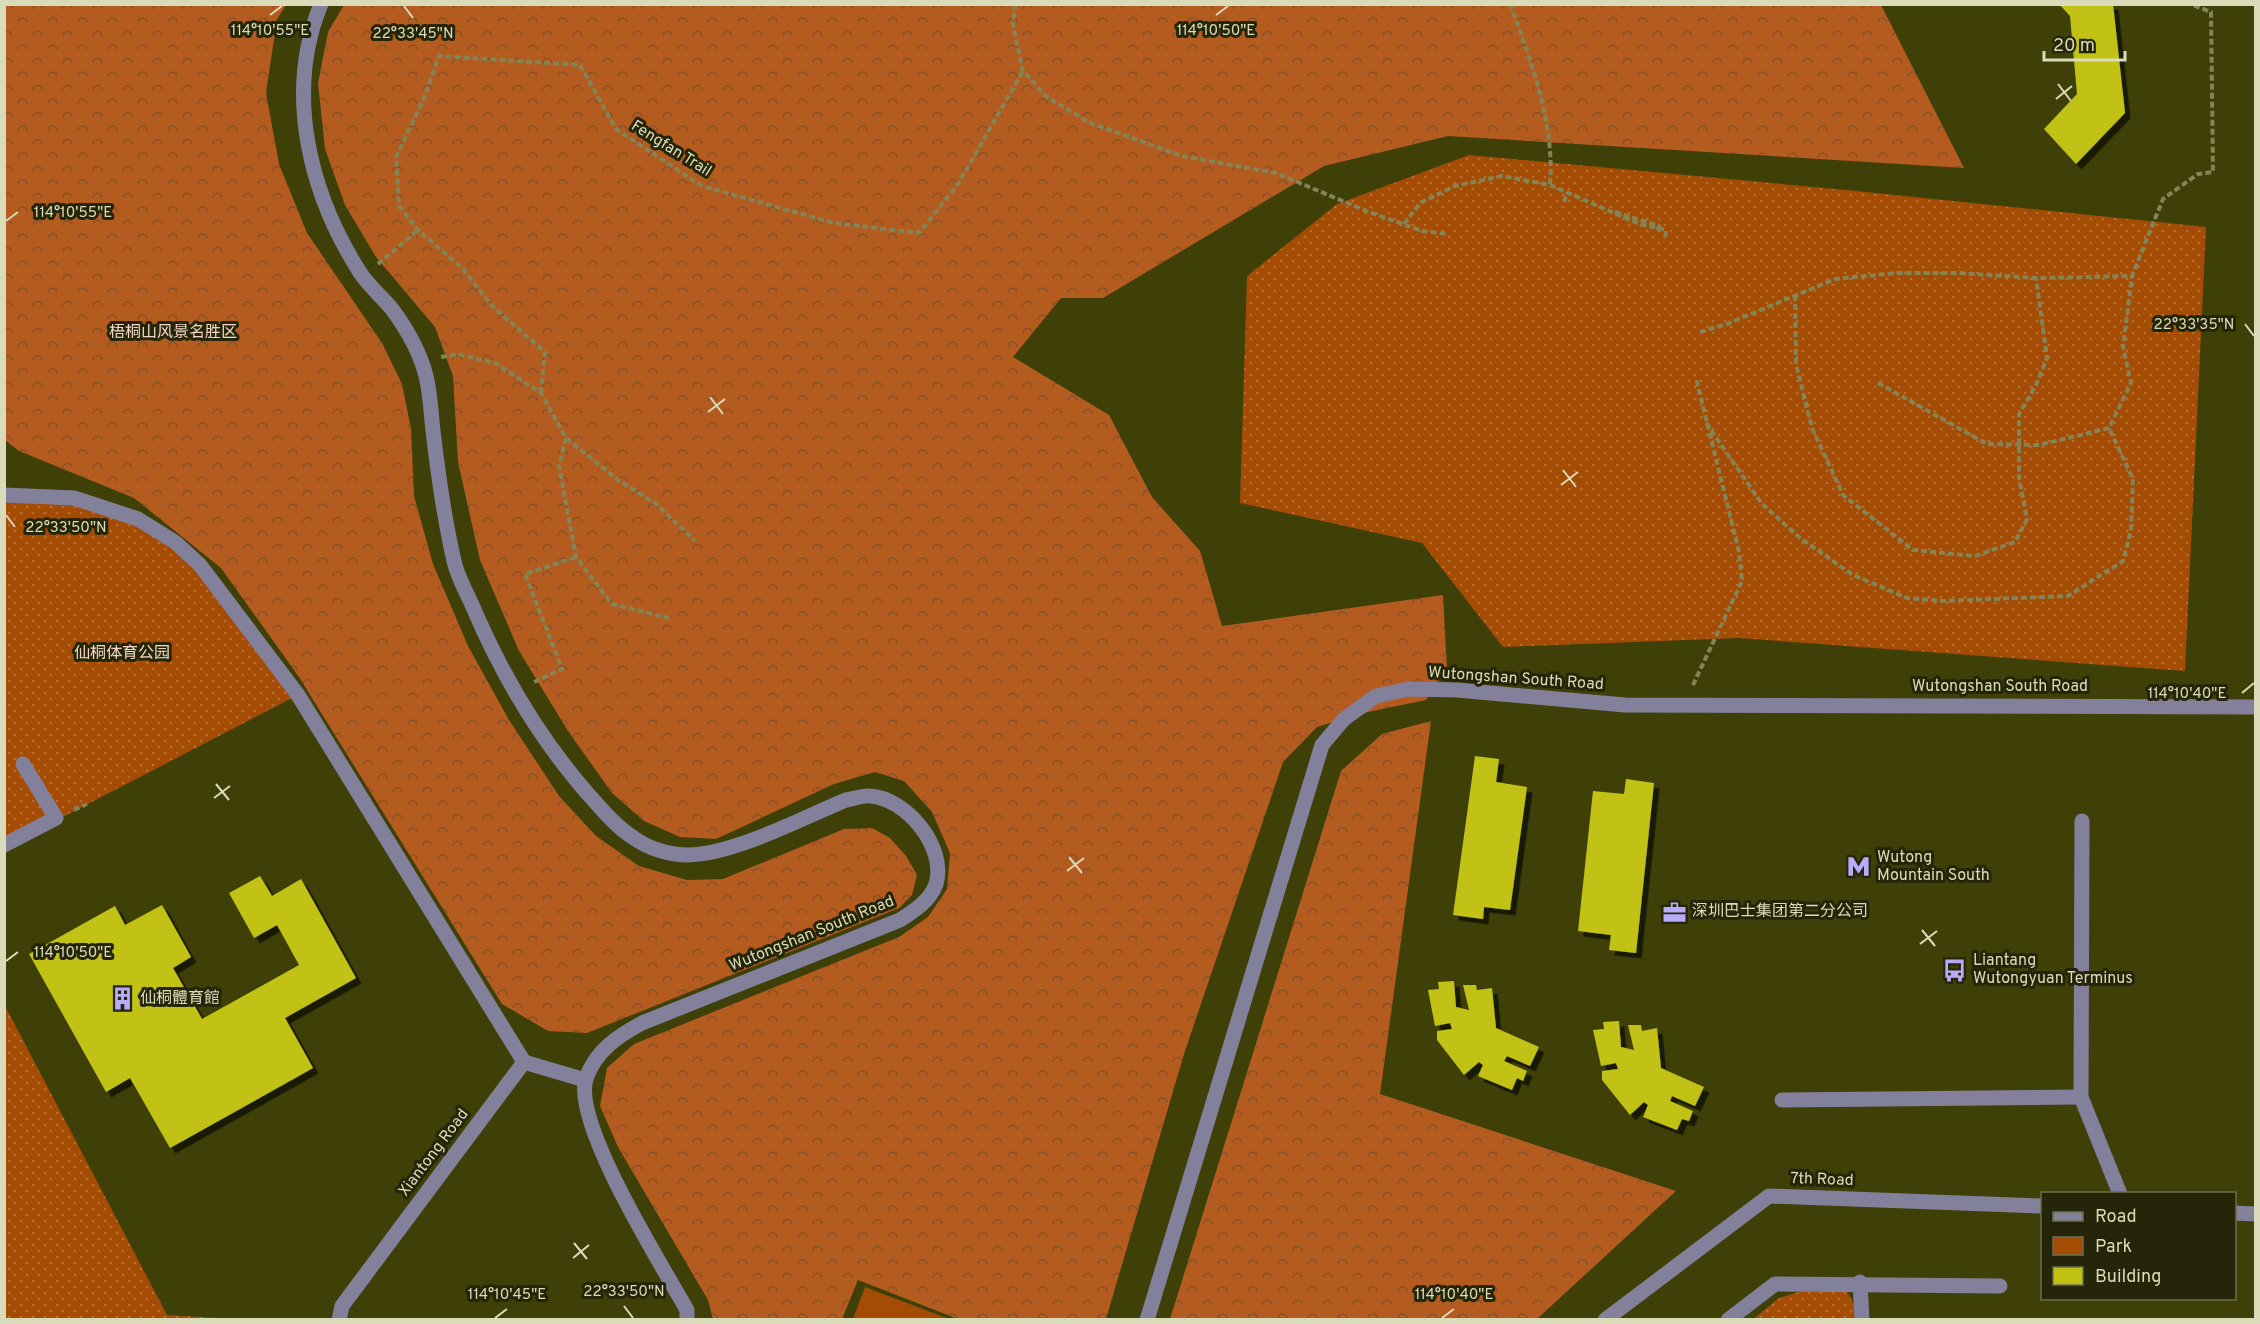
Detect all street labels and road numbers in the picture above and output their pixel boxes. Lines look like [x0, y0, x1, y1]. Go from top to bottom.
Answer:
street label: Fengfan Trail [627, 116, 715, 182]
street label: Wutongshan South Road [1427, 663, 1605, 695]
street label: Wutongshan South Road [1912, 677, 2088, 697]
street label: Wutongshan South Road [727, 892, 897, 976]
street label: Xiantong Road [395, 1105, 473, 1201]
street label: 7th Road [1790, 1169, 1854, 1191]

